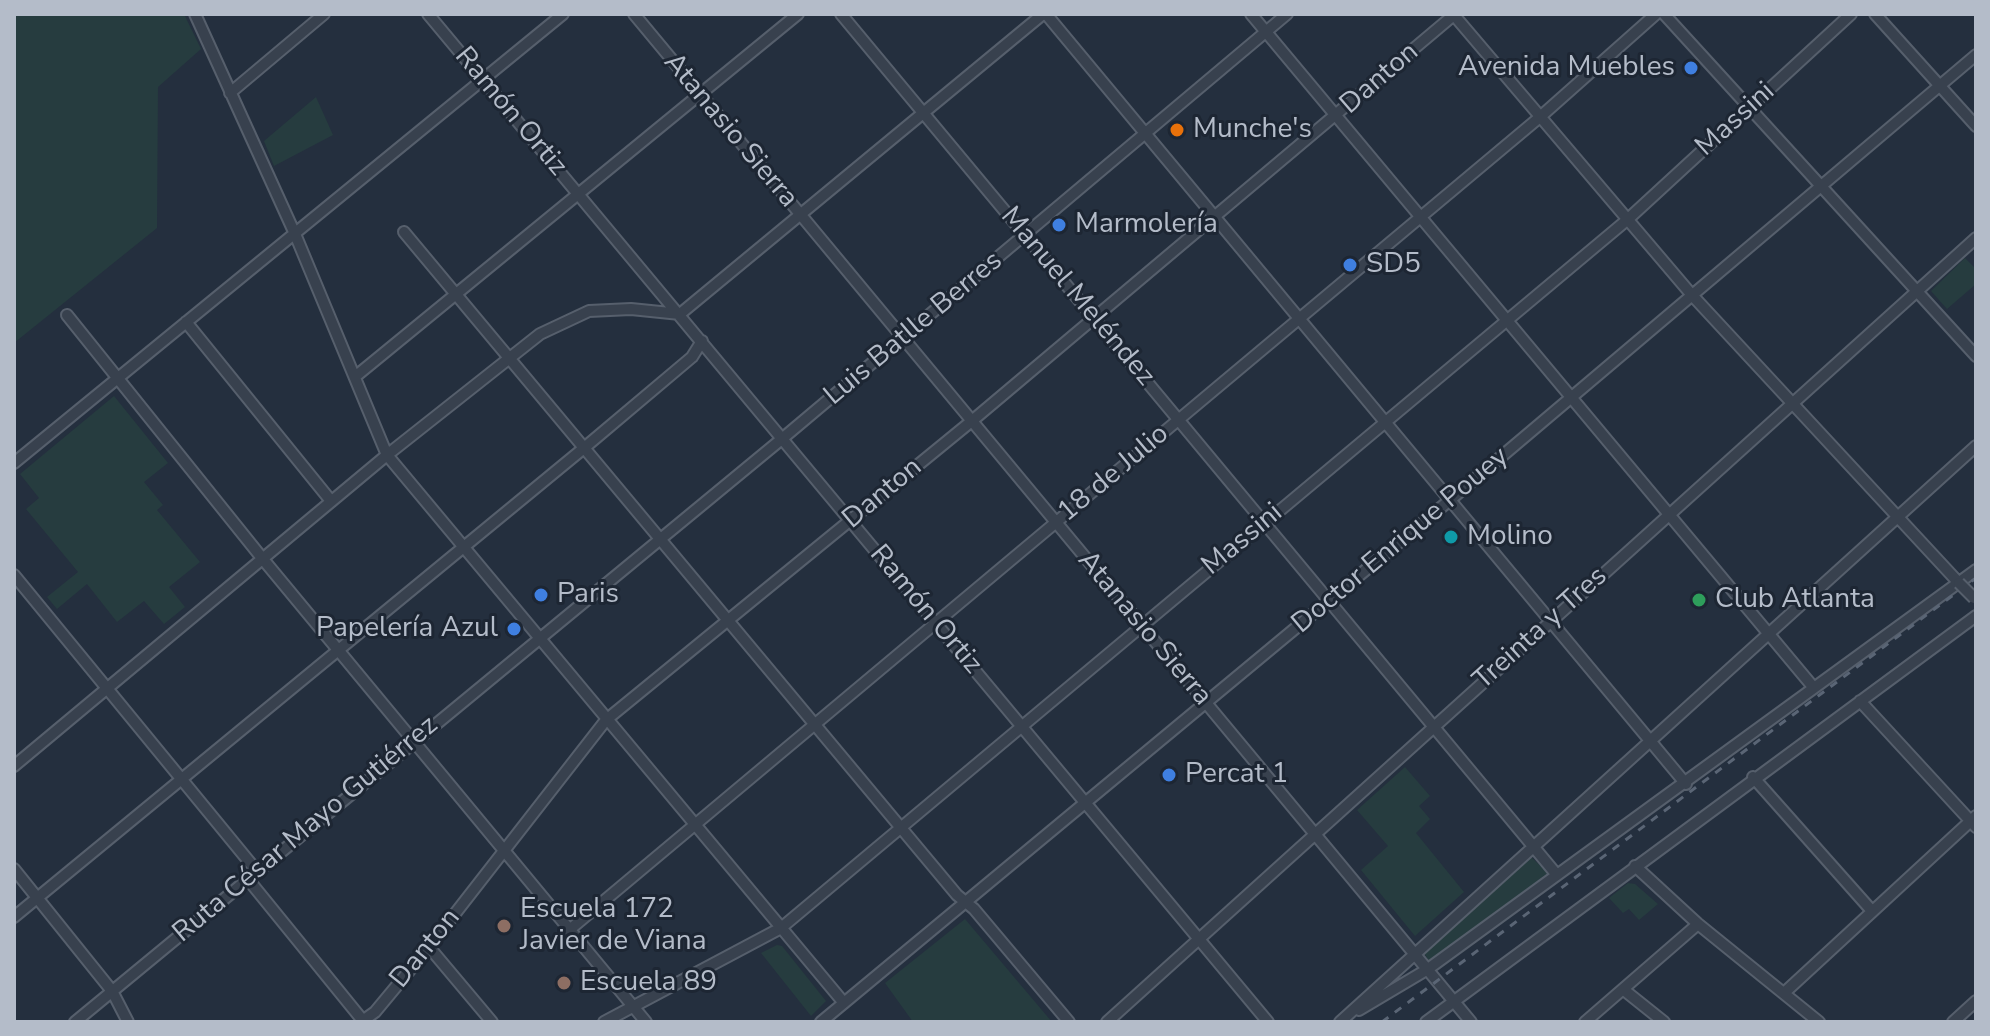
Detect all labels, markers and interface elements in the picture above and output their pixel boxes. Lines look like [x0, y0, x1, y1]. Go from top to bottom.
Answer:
street label: Danton [1334, 36, 1426, 122]
street label: Ramón Ortiz [446, 41, 574, 183]
street label: Atanasio Sierra [656, 47, 804, 215]
place label: Avenida Muebles [1458, 51, 1675, 85]
marker: Avenida Muebles [1682, 59, 1700, 77]
street label: Massini [1690, 76, 1782, 164]
place label: Munche's [1193, 113, 1312, 147]
marker: Munche's [1168, 121, 1186, 139]
street label: Manuel Meléndez [993, 201, 1161, 393]
place label: Marmolería [1075, 208, 1218, 242]
marker: Marmolería [1050, 216, 1068, 234]
street label: Luis Batlle Berres [818, 245, 1010, 413]
place label: SD5 [1366, 248, 1421, 282]
marker: SD5 [1341, 256, 1359, 274]
street label: 18 de Julio [1052, 418, 1176, 530]
street label: Doctor Enrique Pouey [1286, 441, 1516, 641]
street label: Danton [837, 451, 929, 537]
street label: Massini [1196, 497, 1290, 583]
place label: Molino [1467, 520, 1553, 554]
marker: Molino [1442, 528, 1460, 546]
street label: Ramón Ortiz [861, 539, 989, 681]
street label: Atanasio Sierra [1070, 545, 1218, 713]
street label: Treinta y Tres [1467, 560, 1615, 698]
place label: Paris [557, 578, 619, 612]
place label: Club Atlanta [1715, 583, 1875, 617]
marker: Paris [532, 586, 550, 604]
marker: Club Atlanta [1690, 591, 1708, 609]
place label: Papelería Azul [316, 612, 498, 646]
marker: Papelería Azul [505, 620, 523, 638]
street label: Ruta César Mayo Gutiérrez [167, 709, 445, 951]
place label: Percat 1 [1185, 758, 1288, 792]
marker: Percat 1 [1160, 766, 1178, 784]
place label: Escuela 172 Javier de Viana [520, 893, 707, 959]
street label: Danton [384, 902, 468, 996]
marker: Escuela 172 Javier de Viana [495, 917, 513, 935]
place label: Escuela 89 [580, 966, 717, 1000]
marker: Escuela 89 [555, 974, 573, 992]

